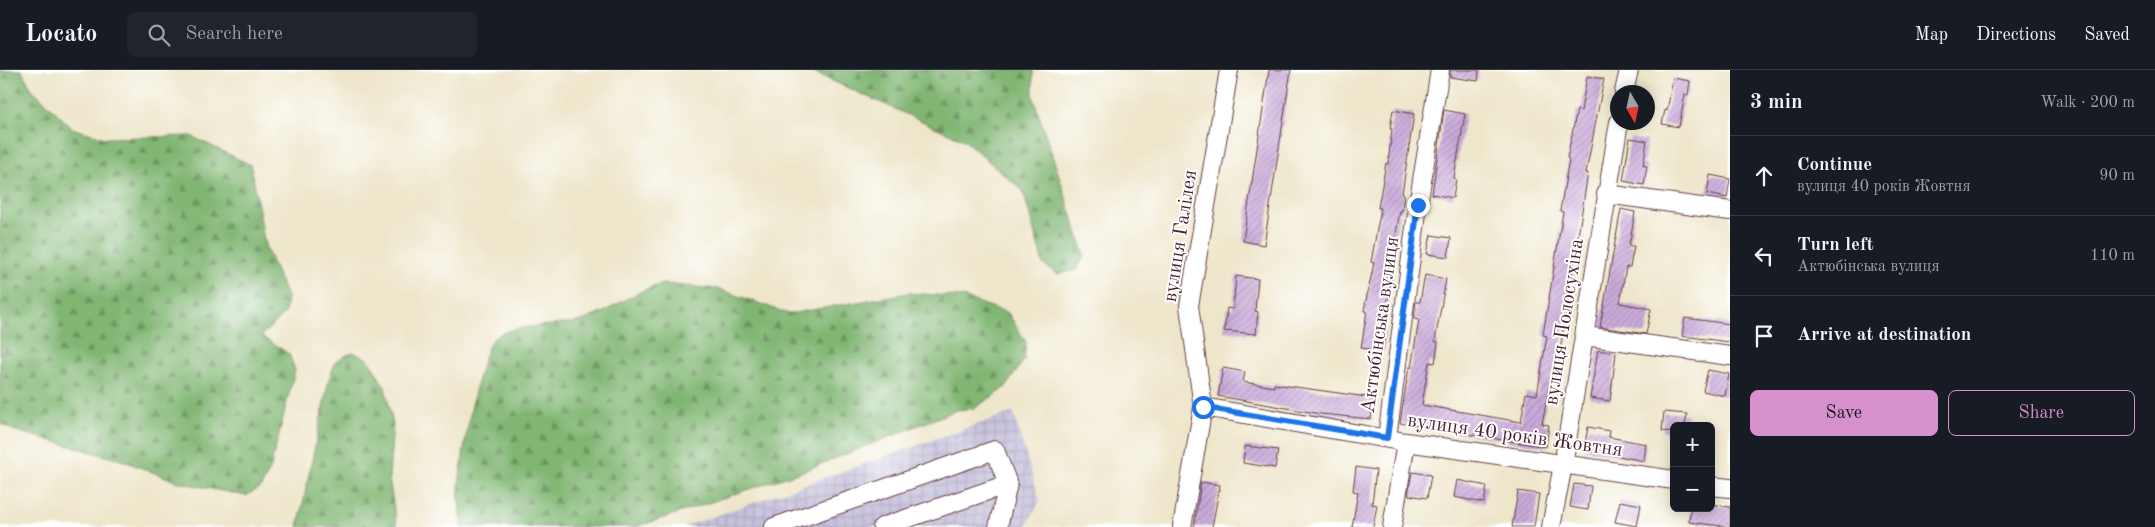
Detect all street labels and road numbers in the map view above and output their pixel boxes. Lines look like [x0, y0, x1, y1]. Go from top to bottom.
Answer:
street label: вулиця Галілея [1161, 168, 1201, 304]
street label: Актюбінська вулиця [1359, 235, 1403, 415]
street label: вулиця Полосухіна [1542, 237, 1588, 407]
street label: вулиця 40 років Жовтня [1406, 411, 1624, 461]

